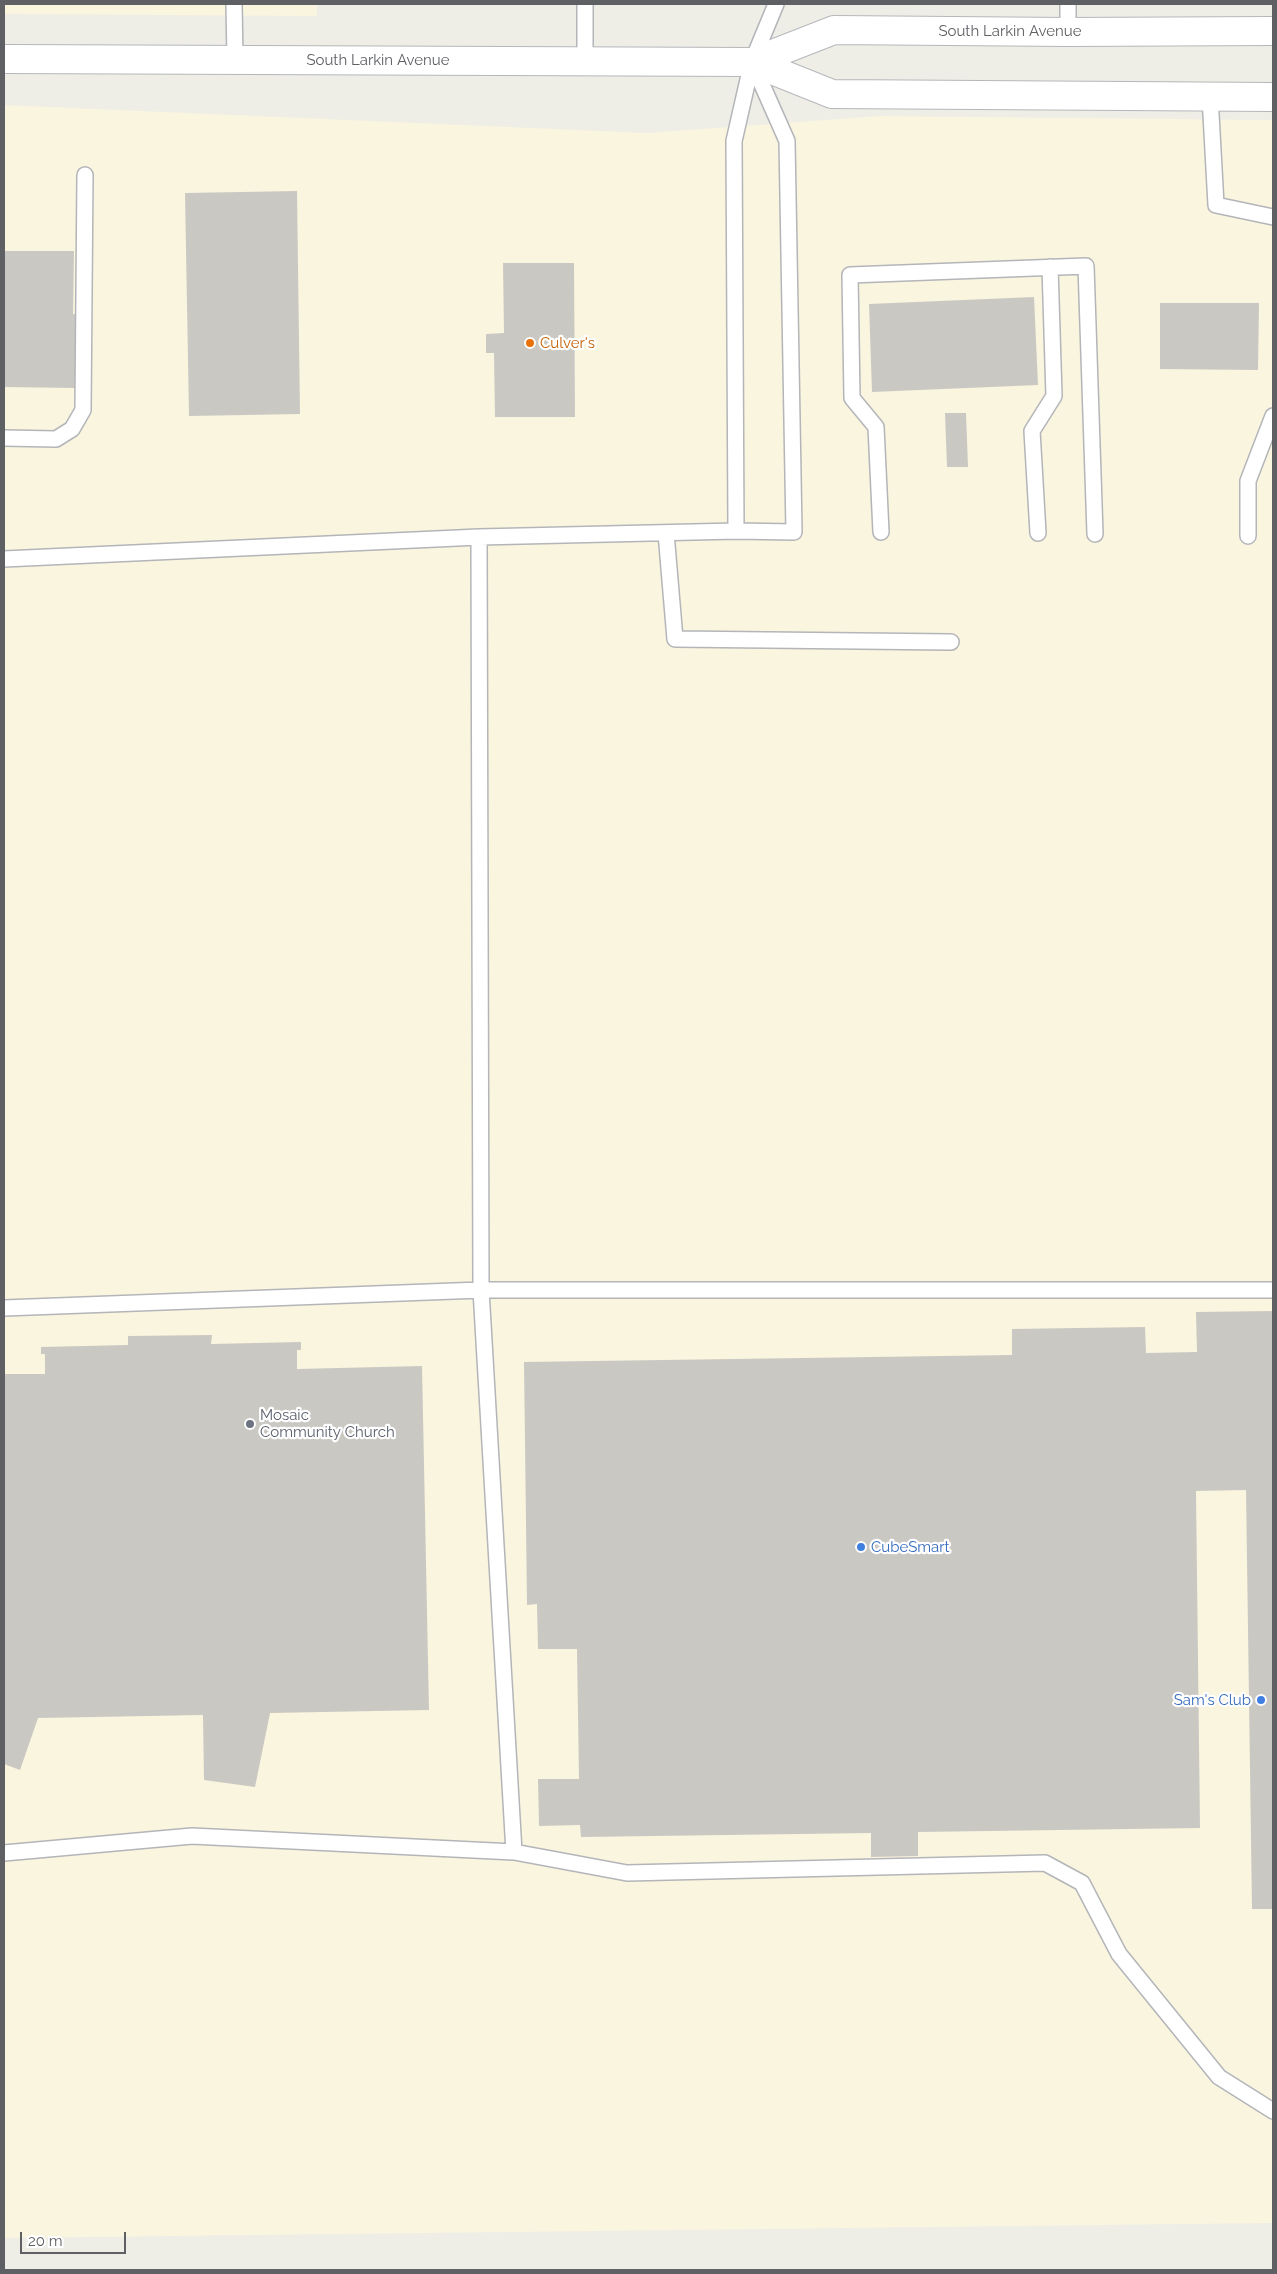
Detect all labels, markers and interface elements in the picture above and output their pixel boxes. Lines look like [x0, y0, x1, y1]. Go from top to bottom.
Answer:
street label: South Larkin Avenue [938, 22, 1082, 40]
street label: South Larkin Avenue [306, 51, 450, 69]
place label: Culver's [540, 334, 595, 352]
marker: Culver's [524, 337, 536, 349]
place label: Mosaic Community Church [260, 1406, 395, 1441]
marker: Mosaic Community Church [244, 1418, 256, 1430]
place label: CubeSmart [871, 1538, 950, 1556]
marker: CubeSmart [855, 1541, 867, 1553]
place label: Sam's Club [1174, 1691, 1251, 1709]
marker: Sam's Club [1255, 1694, 1267, 1706]
scale bar [22, 2222, 129, 2254]
text: 20 m [28, 2232, 63, 2250]

